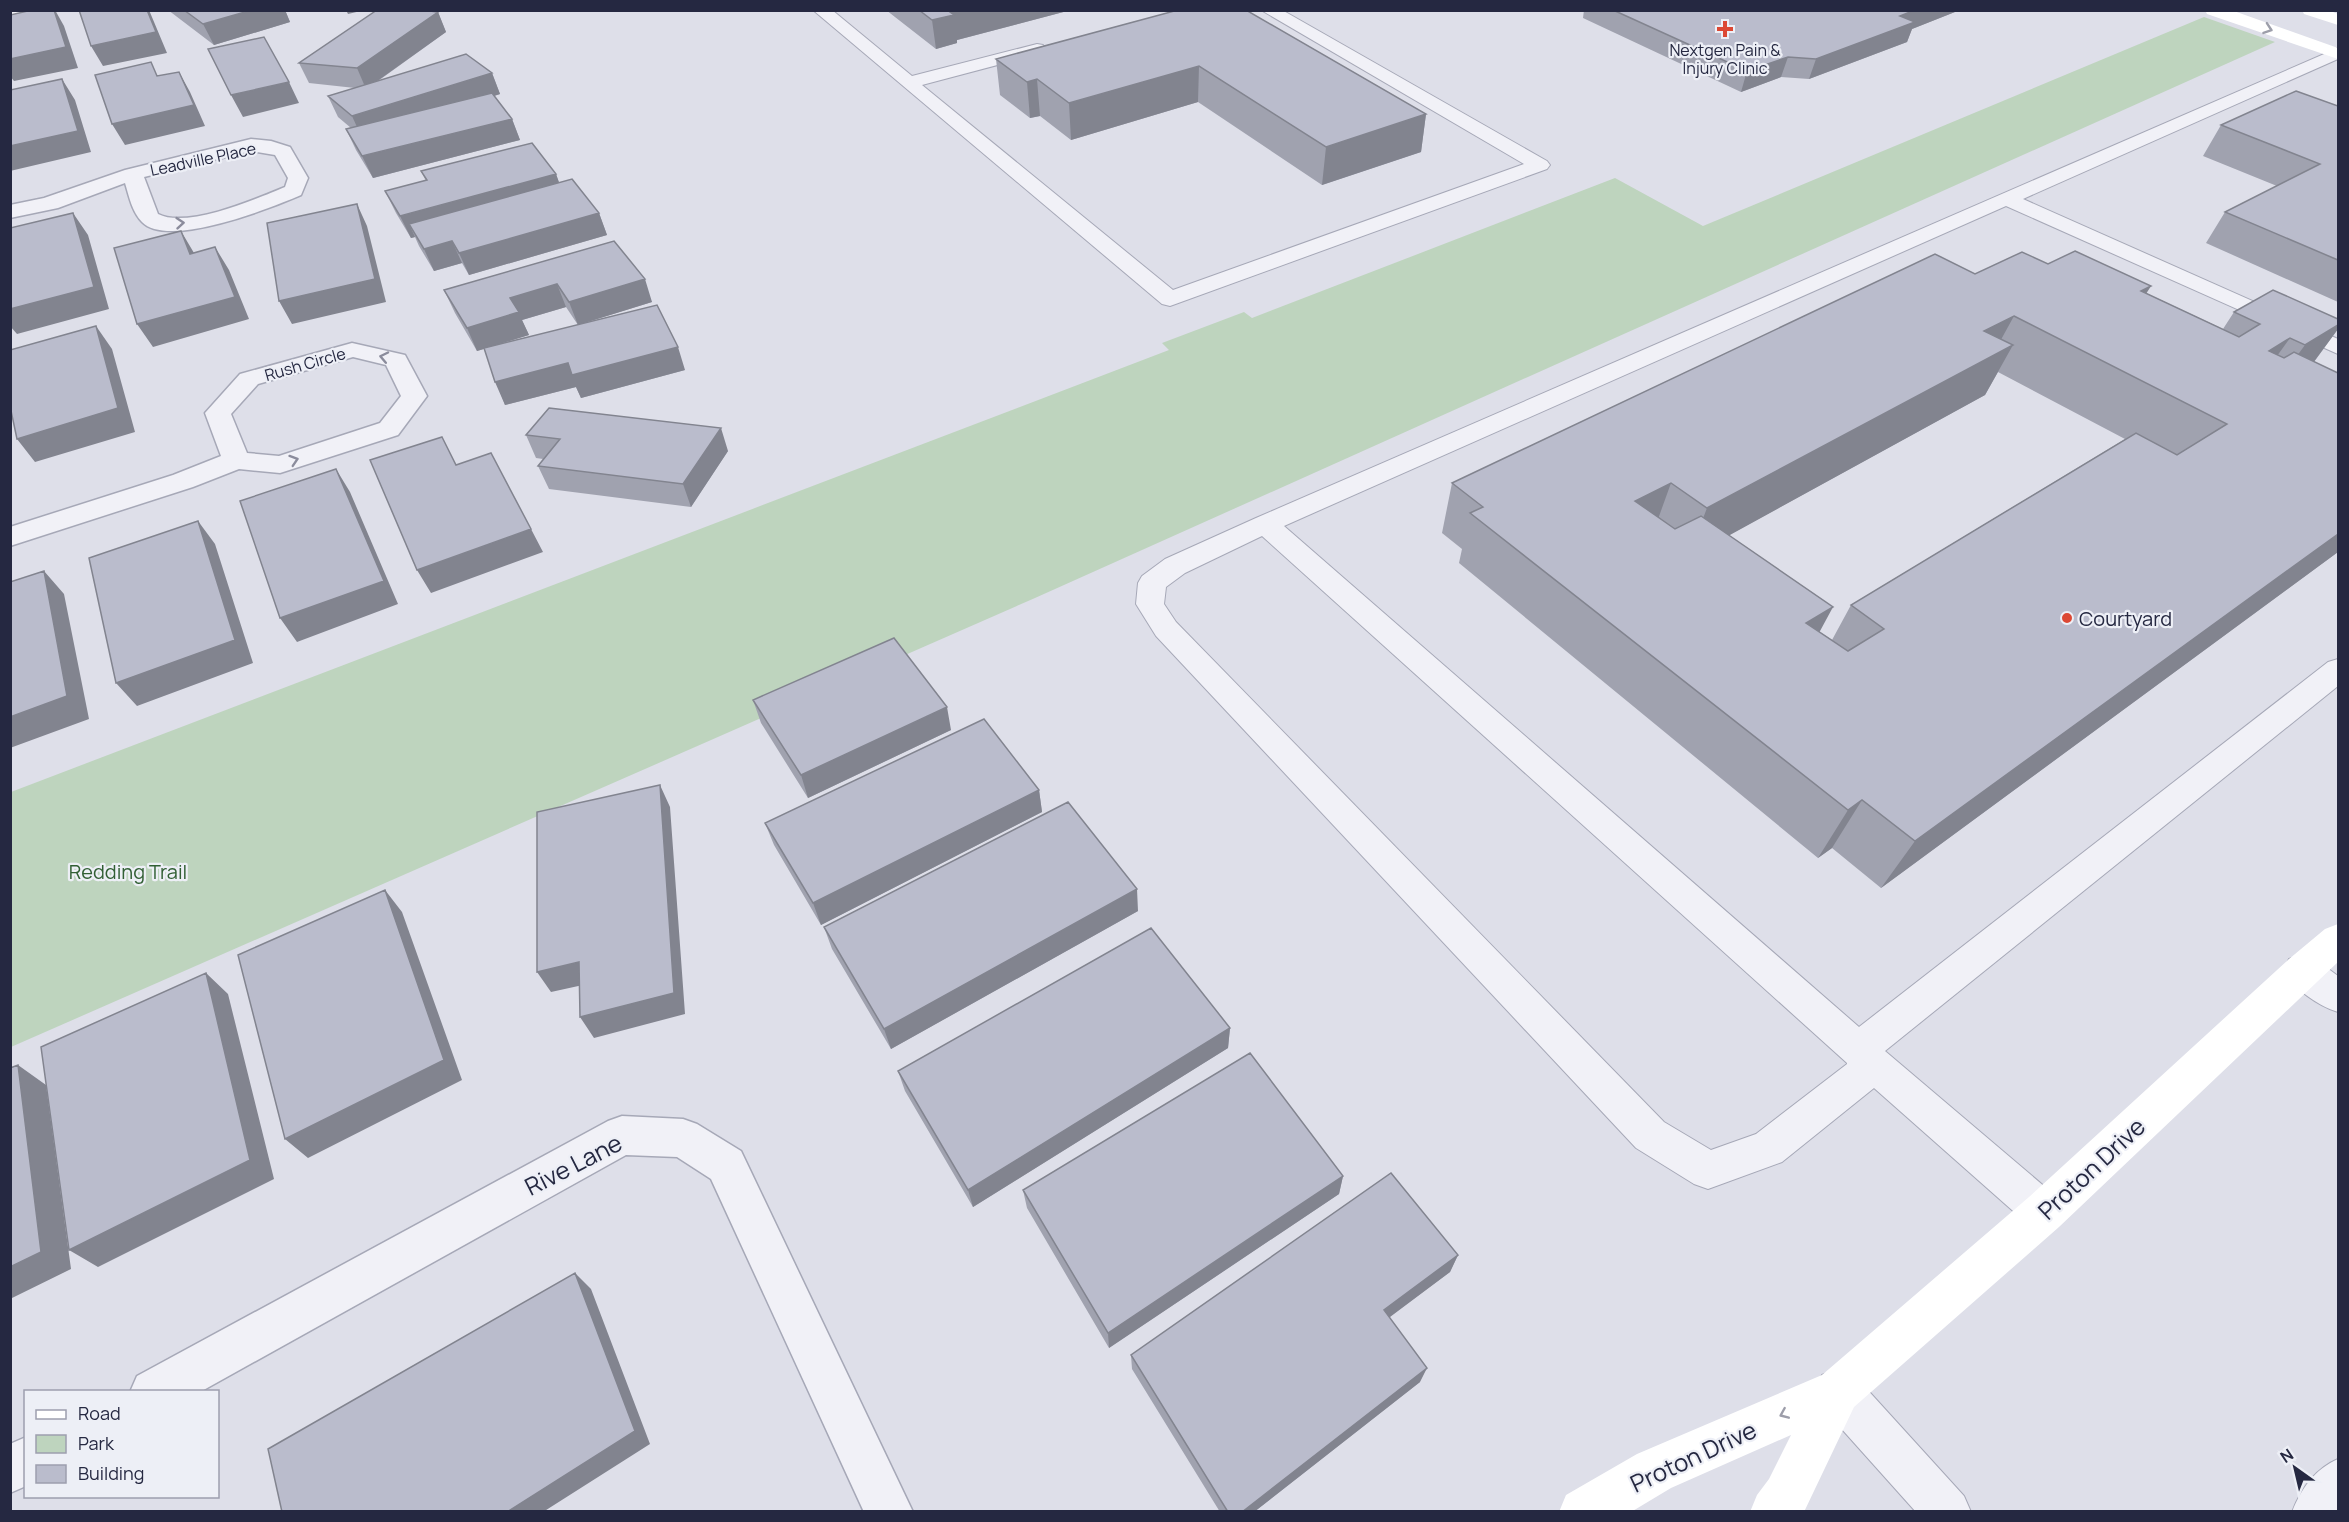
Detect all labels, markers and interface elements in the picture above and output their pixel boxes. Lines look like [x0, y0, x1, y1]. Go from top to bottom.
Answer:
marker: Nextgen Pain & Injury Clinic [1716, 20, 1734, 38]
one-way arrow [2262, 22, 2273, 35]
place label: Nextgen Pain & Injury Clinic [1669, 39, 1781, 79]
street label: Leadville Place [148, 137, 258, 181]
one-way arrow [176, 217, 185, 230]
street label: Rush Circle [262, 342, 348, 386]
one-way arrow [380, 351, 390, 364]
one-way arrow [288, 455, 299, 468]
place label: Courtyard [2079, 605, 2172, 632]
marker: Courtyard [2060, 611, 2074, 625]
park label: Redding Trail [69, 858, 187, 885]
street label: Proton Drive [2030, 1110, 2152, 1226]
street label: Rive Lane [519, 1125, 627, 1203]
legend [24, 1390, 219, 1498]
text: Road [78, 1401, 121, 1425]
one-way arrow [1779, 1407, 1790, 1419]
street label: Proton Drive [1625, 1412, 1761, 1500]
text: Park [78, 1431, 115, 1455]
north arrow [2265, 1438, 2325, 1498]
text: N [2276, 1443, 2298, 1468]
text: Building [78, 1461, 144, 1485]

